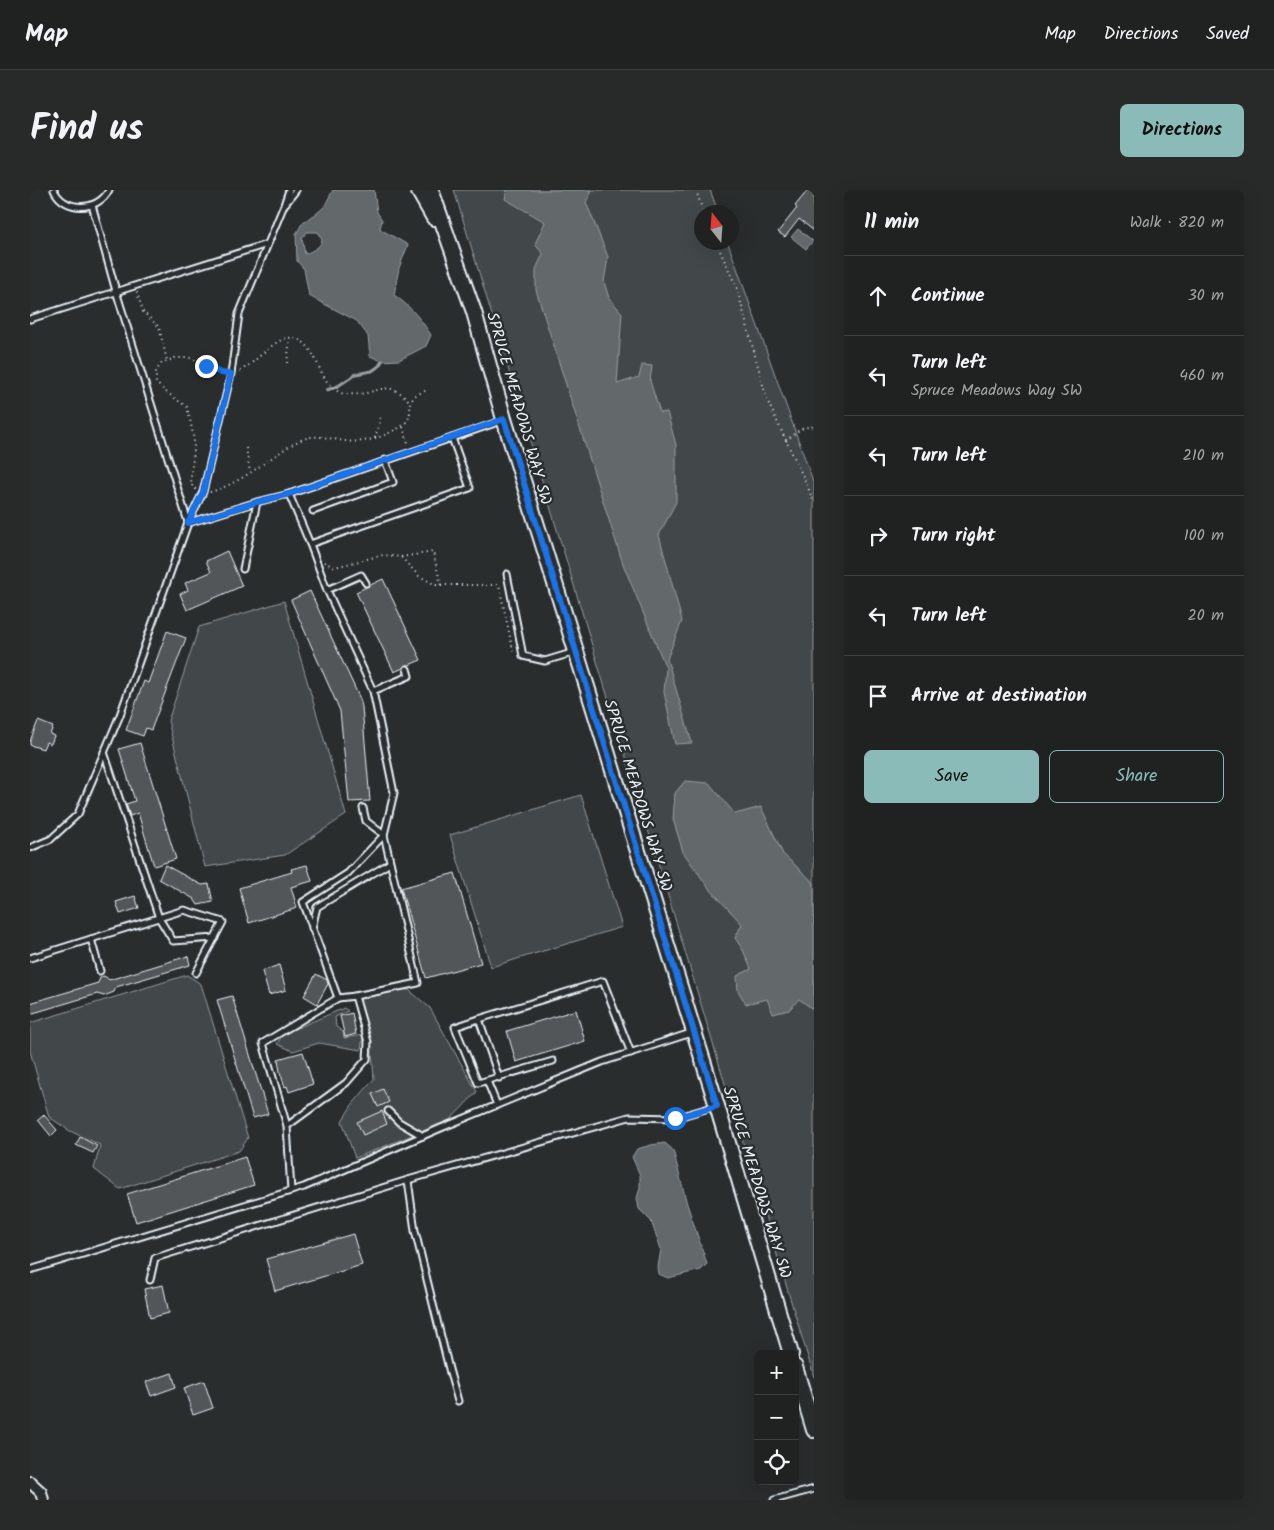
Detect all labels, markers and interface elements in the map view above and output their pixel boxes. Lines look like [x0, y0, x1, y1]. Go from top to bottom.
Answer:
text: Map [25, 15, 68, 54]
text: Map [1044, 20, 1076, 49]
text: Directions [1104, 20, 1178, 49]
text: Saved [1206, 20, 1249, 49]
text: Find us [30, 102, 143, 158]
button: Directions [1120, 104, 1244, 157]
north arrow [694, 205, 739, 250]
text: 11 min [864, 206, 919, 239]
text: Walk · 820 m [1130, 210, 1224, 235]
text: Continue [911, 281, 984, 311]
icon: ahead [864, 282, 892, 310]
text: 30 m [1188, 283, 1224, 308]
street label: SPRUCE MEADOWS WAY SW [479, 309, 558, 508]
text: Turn left [911, 348, 986, 378]
route end [195, 355, 218, 378]
icon: left [864, 362, 892, 390]
text: 460 m [1179, 363, 1224, 388]
text: Spruce Meadows Way SW [911, 378, 1082, 403]
text: Turn left [911, 441, 986, 471]
icon: left [864, 442, 892, 470]
text: 210 m [1183, 443, 1224, 468]
text: Turn right [911, 521, 996, 551]
icon: right [864, 522, 892, 550]
text: 100 m [1184, 523, 1224, 548]
text: Turn left [911, 601, 986, 631]
icon: left [864, 602, 892, 630]
text: 20 m [1188, 603, 1224, 628]
text: Arrive at destination [911, 681, 1087, 711]
icon: arrive [864, 682, 892, 710]
street label: SPRUCE MEADOWS WAY SW [596, 696, 679, 895]
button: Save [864, 750, 1039, 803]
button: Share [1049, 750, 1224, 803]
street label: SPRUCE MEADOWS WAY SW [715, 1083, 798, 1282]
route start [664, 1107, 687, 1130]
map controls [754, 1350, 799, 1485]
button: + [754, 1350, 799, 1395]
button: − [754, 1395, 799, 1440]
button: locate [754, 1440, 799, 1485]

